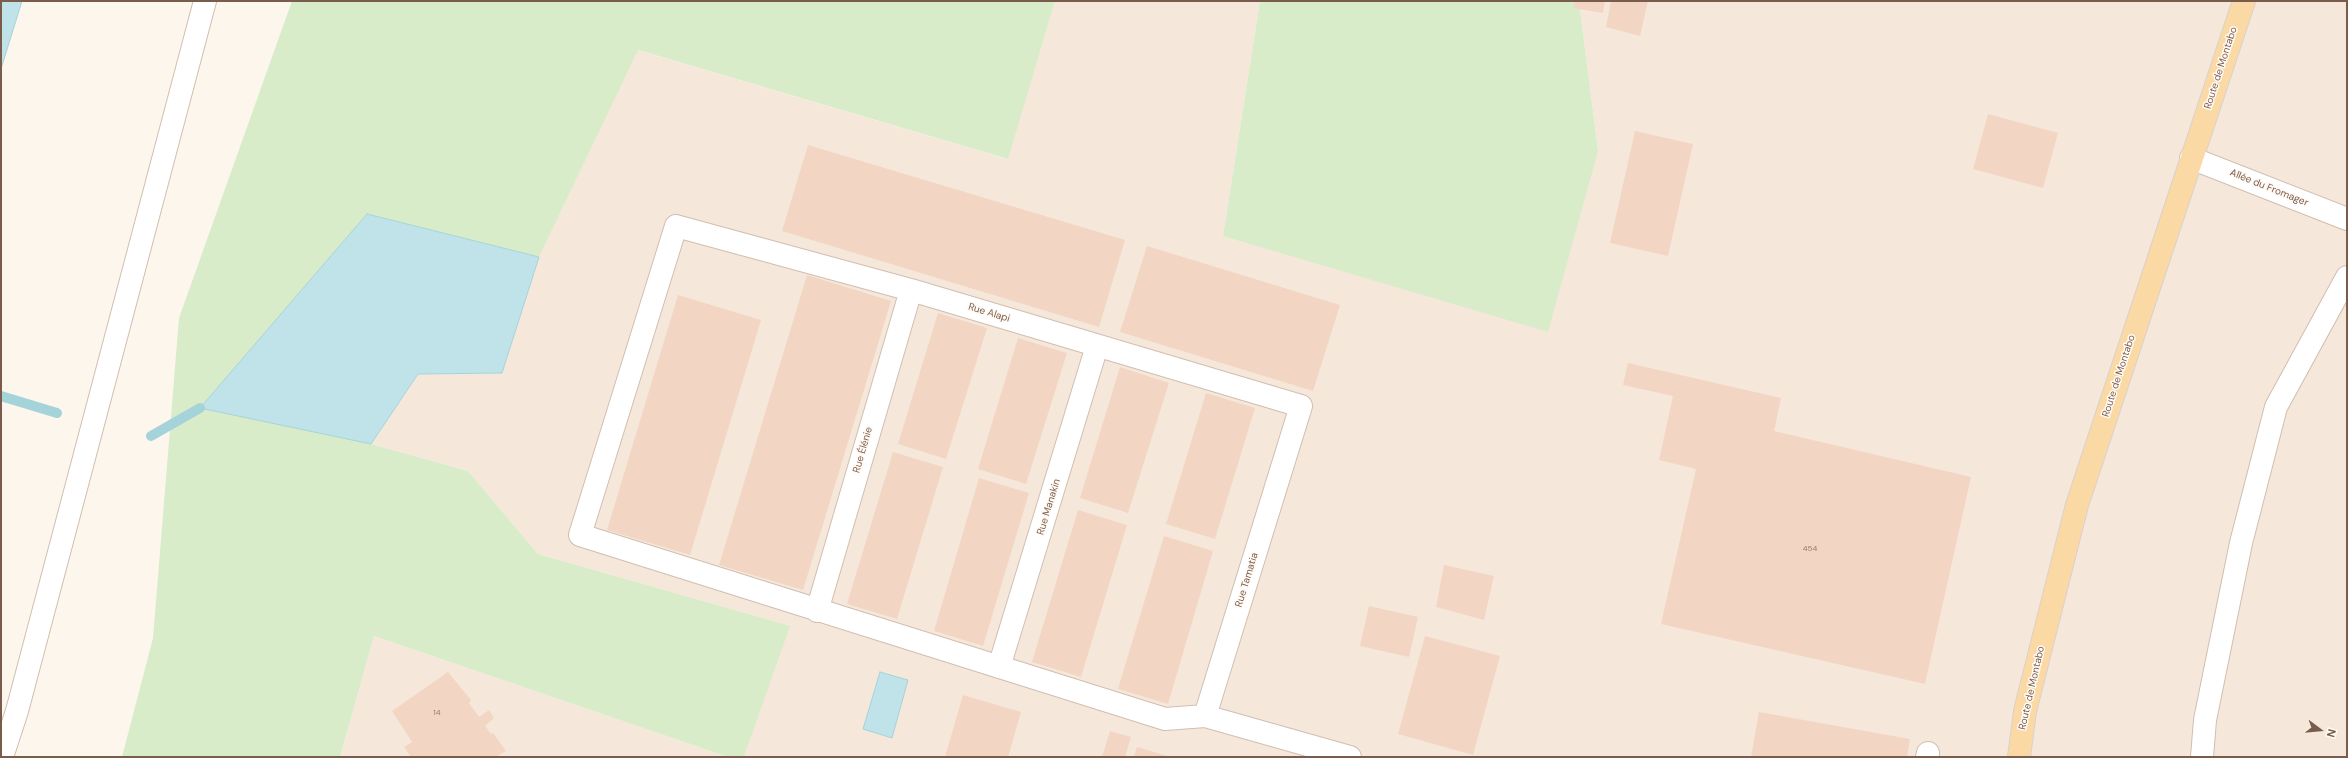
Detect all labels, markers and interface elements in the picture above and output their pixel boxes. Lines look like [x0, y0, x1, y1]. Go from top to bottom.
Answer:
street label: Route de Montabo [2202, 25, 2240, 111]
street label: Allée du Fromager [2228, 167, 2310, 209]
street label: Rue Alapi [967, 301, 1011, 325]
street label: Route de Montabo [2100, 333, 2138, 419]
street label: Rue Élénie [851, 426, 875, 474]
street label: Rue Manakin [1035, 477, 1063, 537]
house number: 454 [1803, 544, 1817, 554]
street label: Rue Tamatia [1233, 551, 1261, 609]
street label: Route de Montabo [2017, 645, 2047, 731]
house number: 14 [433, 708, 441, 718]
north arrow [2300, 710, 2340, 750]
text: N [2324, 728, 2339, 739]

